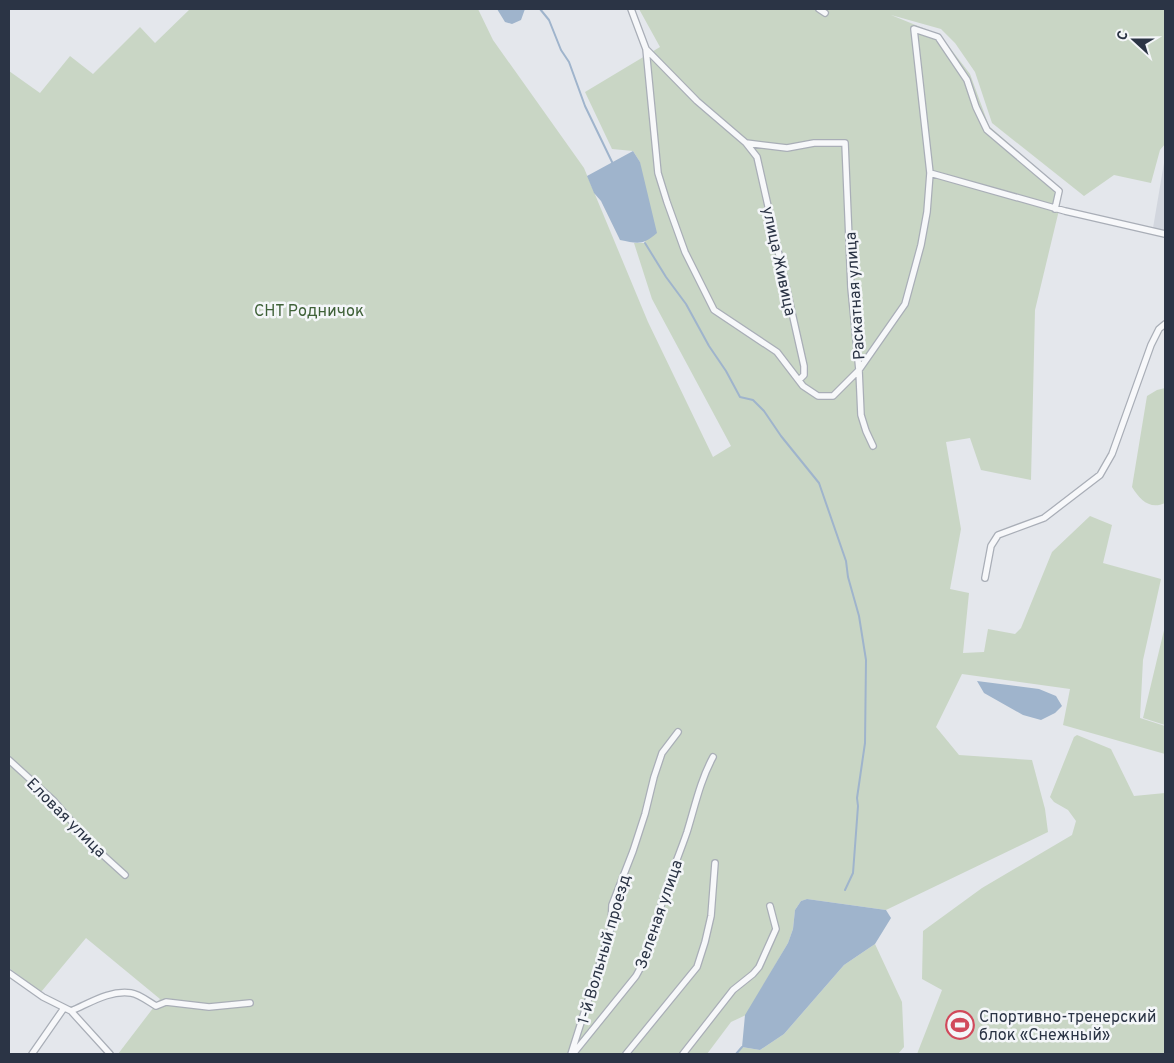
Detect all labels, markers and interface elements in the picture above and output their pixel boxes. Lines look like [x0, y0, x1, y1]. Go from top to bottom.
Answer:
north arrow [1109, 15, 1159, 65]
text: С [1114, 29, 1133, 43]
street label: улица Живица [757, 205, 799, 318]
street label: Раскатная улица [842, 231, 870, 360]
park label: СНТ Родничок [254, 302, 364, 322]
street label: Еловая улица [21, 774, 110, 863]
street label: Зеленая улица [632, 857, 688, 972]
street label: 1-й Вольный проезд [574, 872, 636, 1027]
place label: Спортивно-тренерский блок «Снежный» [979, 1008, 1156, 1046]
sports icon: Спортивно-тренерский блок «Снежный» [945, 1010, 975, 1040]

